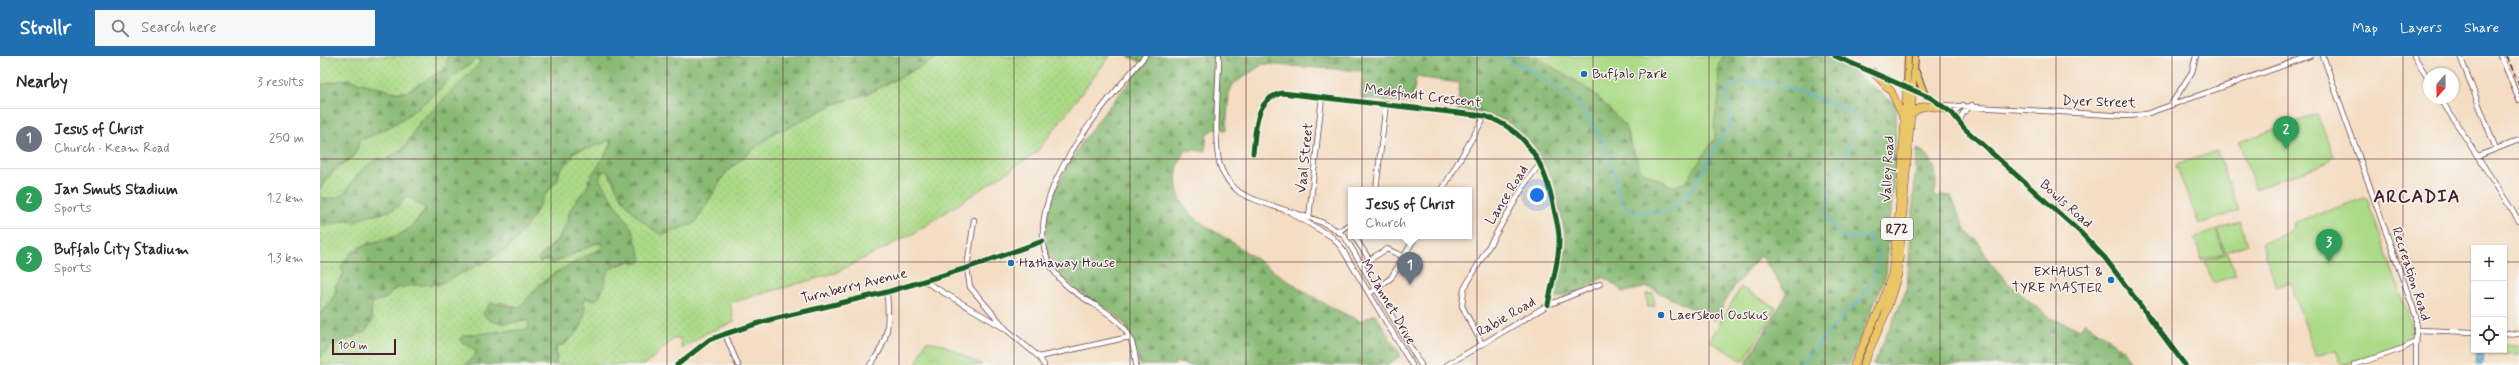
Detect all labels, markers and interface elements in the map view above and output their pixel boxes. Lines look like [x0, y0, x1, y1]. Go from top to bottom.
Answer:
search box [95, 10, 375, 46]
text: Strollr [20, 16, 71, 41]
icon: search [109, 17, 131, 39]
text: Search here [141, 18, 217, 38]
text: Map [2352, 19, 2378, 37]
text: Layers [2400, 19, 2442, 37]
text: Share [2464, 19, 2499, 37]
place label: Buffalo Park [1592, 65, 1667, 83]
north arrow [2423, 68, 2459, 104]
marker: Buffalo Park [1579, 69, 1589, 79]
text: Nearby [16, 71, 68, 93]
text: 3 results [257, 74, 304, 91]
street label: Medefindt Crescent [1364, 80, 1483, 112]
street label: Dyer Street [2062, 92, 2137, 112]
pin: 2 [2273, 116, 2299, 149]
text: Jesus of Christ [54, 120, 144, 140]
street label: Vaal Street [1292, 122, 1318, 194]
text: 1 [26, 130, 32, 147]
text: 250 m [269, 130, 304, 147]
street label: Valley Road [1877, 135, 1899, 203]
text: Church · Keam Road [54, 140, 170, 157]
street label: Lance Road [1482, 162, 1532, 228]
street label: Bowls Road [2036, 176, 2096, 232]
text: Jan Smuts Stadium [54, 180, 178, 200]
your location [1527, 185, 1547, 205]
district label: ARCADIA [2373, 185, 2461, 209]
popup [1348, 187, 1472, 239]
text: 2 [26, 190, 32, 207]
text: 1.2 km [267, 190, 304, 207]
text: Jesus of Christ [1365, 195, 1455, 215]
text: Sports [54, 200, 92, 217]
text: Church [1365, 215, 1406, 232]
road number: R72 [1881, 218, 1913, 240]
street label: Recreation Road [2387, 225, 2435, 323]
pin: 3 [2316, 229, 2342, 262]
text: Buffalo City Stadium [54, 240, 189, 260]
map controls [2471, 245, 2507, 353]
button: + [2471, 245, 2507, 281]
text: 3 [26, 250, 32, 267]
text: 1.3 km [267, 250, 304, 267]
pin: 1 [1397, 252, 1423, 285]
place label: Hathaway House [1019, 254, 1115, 272]
street label: McJannet Drive [1356, 256, 1420, 348]
marker: Hathaway House [1006, 258, 1016, 268]
text: Sports [54, 260, 92, 277]
place label: EXHAUST & TYRE MASTER [2012, 263, 2103, 297]
street label: Turnberry Avenue [799, 264, 909, 308]
marker: EXHAUST & TYRE MASTER [2106, 275, 2116, 285]
button: − [2471, 281, 2507, 317]
street label: Rabie Road [1473, 293, 1539, 341]
place label: Laerskool Ooskus [1669, 306, 1769, 324]
marker: Laerskool Ooskus [1656, 310, 1666, 320]
button: locate [2471, 317, 2507, 353]
scale bar [332, 337, 396, 356]
text: 100 m [338, 339, 368, 353]

